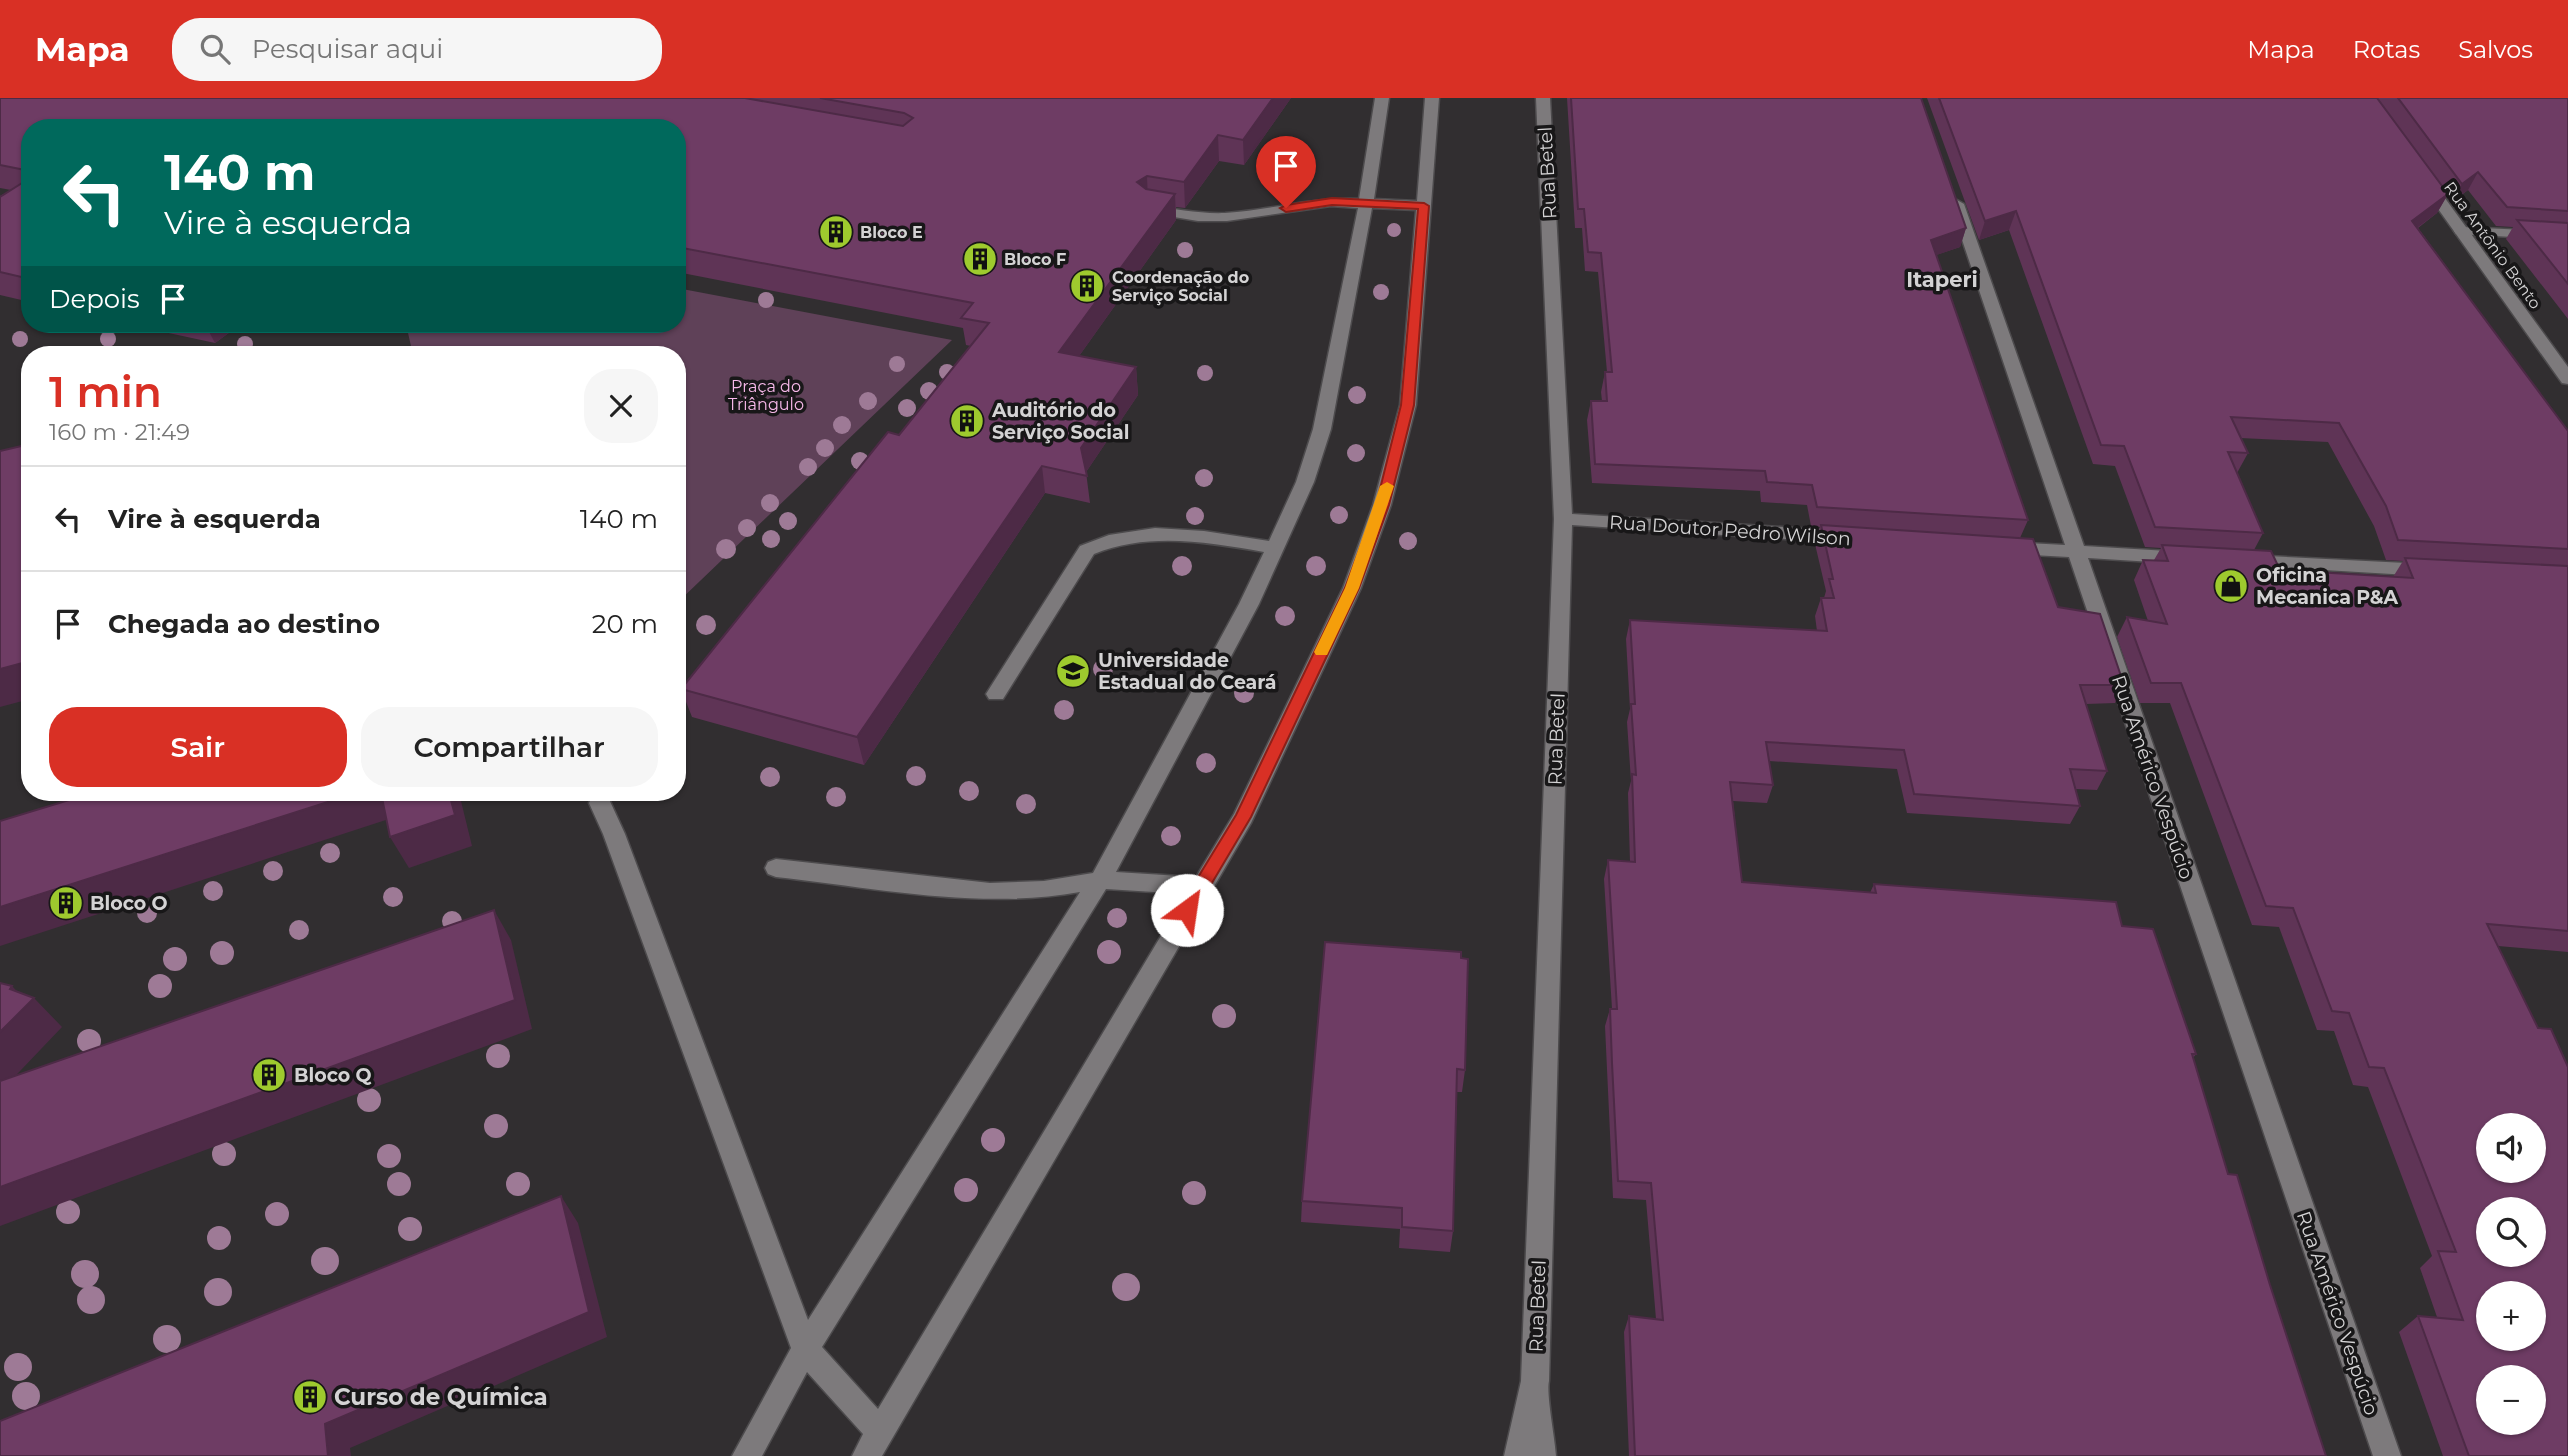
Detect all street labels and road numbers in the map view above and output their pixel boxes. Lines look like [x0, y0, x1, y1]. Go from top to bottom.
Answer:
street label: Rua Betel [1534, 126, 1561, 220]
street label: Rua Antônio Bento [2440, 178, 2545, 313]
street label: Rua Doutor Pedro Wilson [1608, 511, 1851, 550]
street label: Rua Américo Vespúcio [2107, 672, 2198, 882]
street label: Rua Betel [1543, 692, 1570, 786]
street label: Rua Américo Vespúcio [2292, 1208, 2383, 1418]
street label: Rua Betel [1524, 1259, 1551, 1353]

